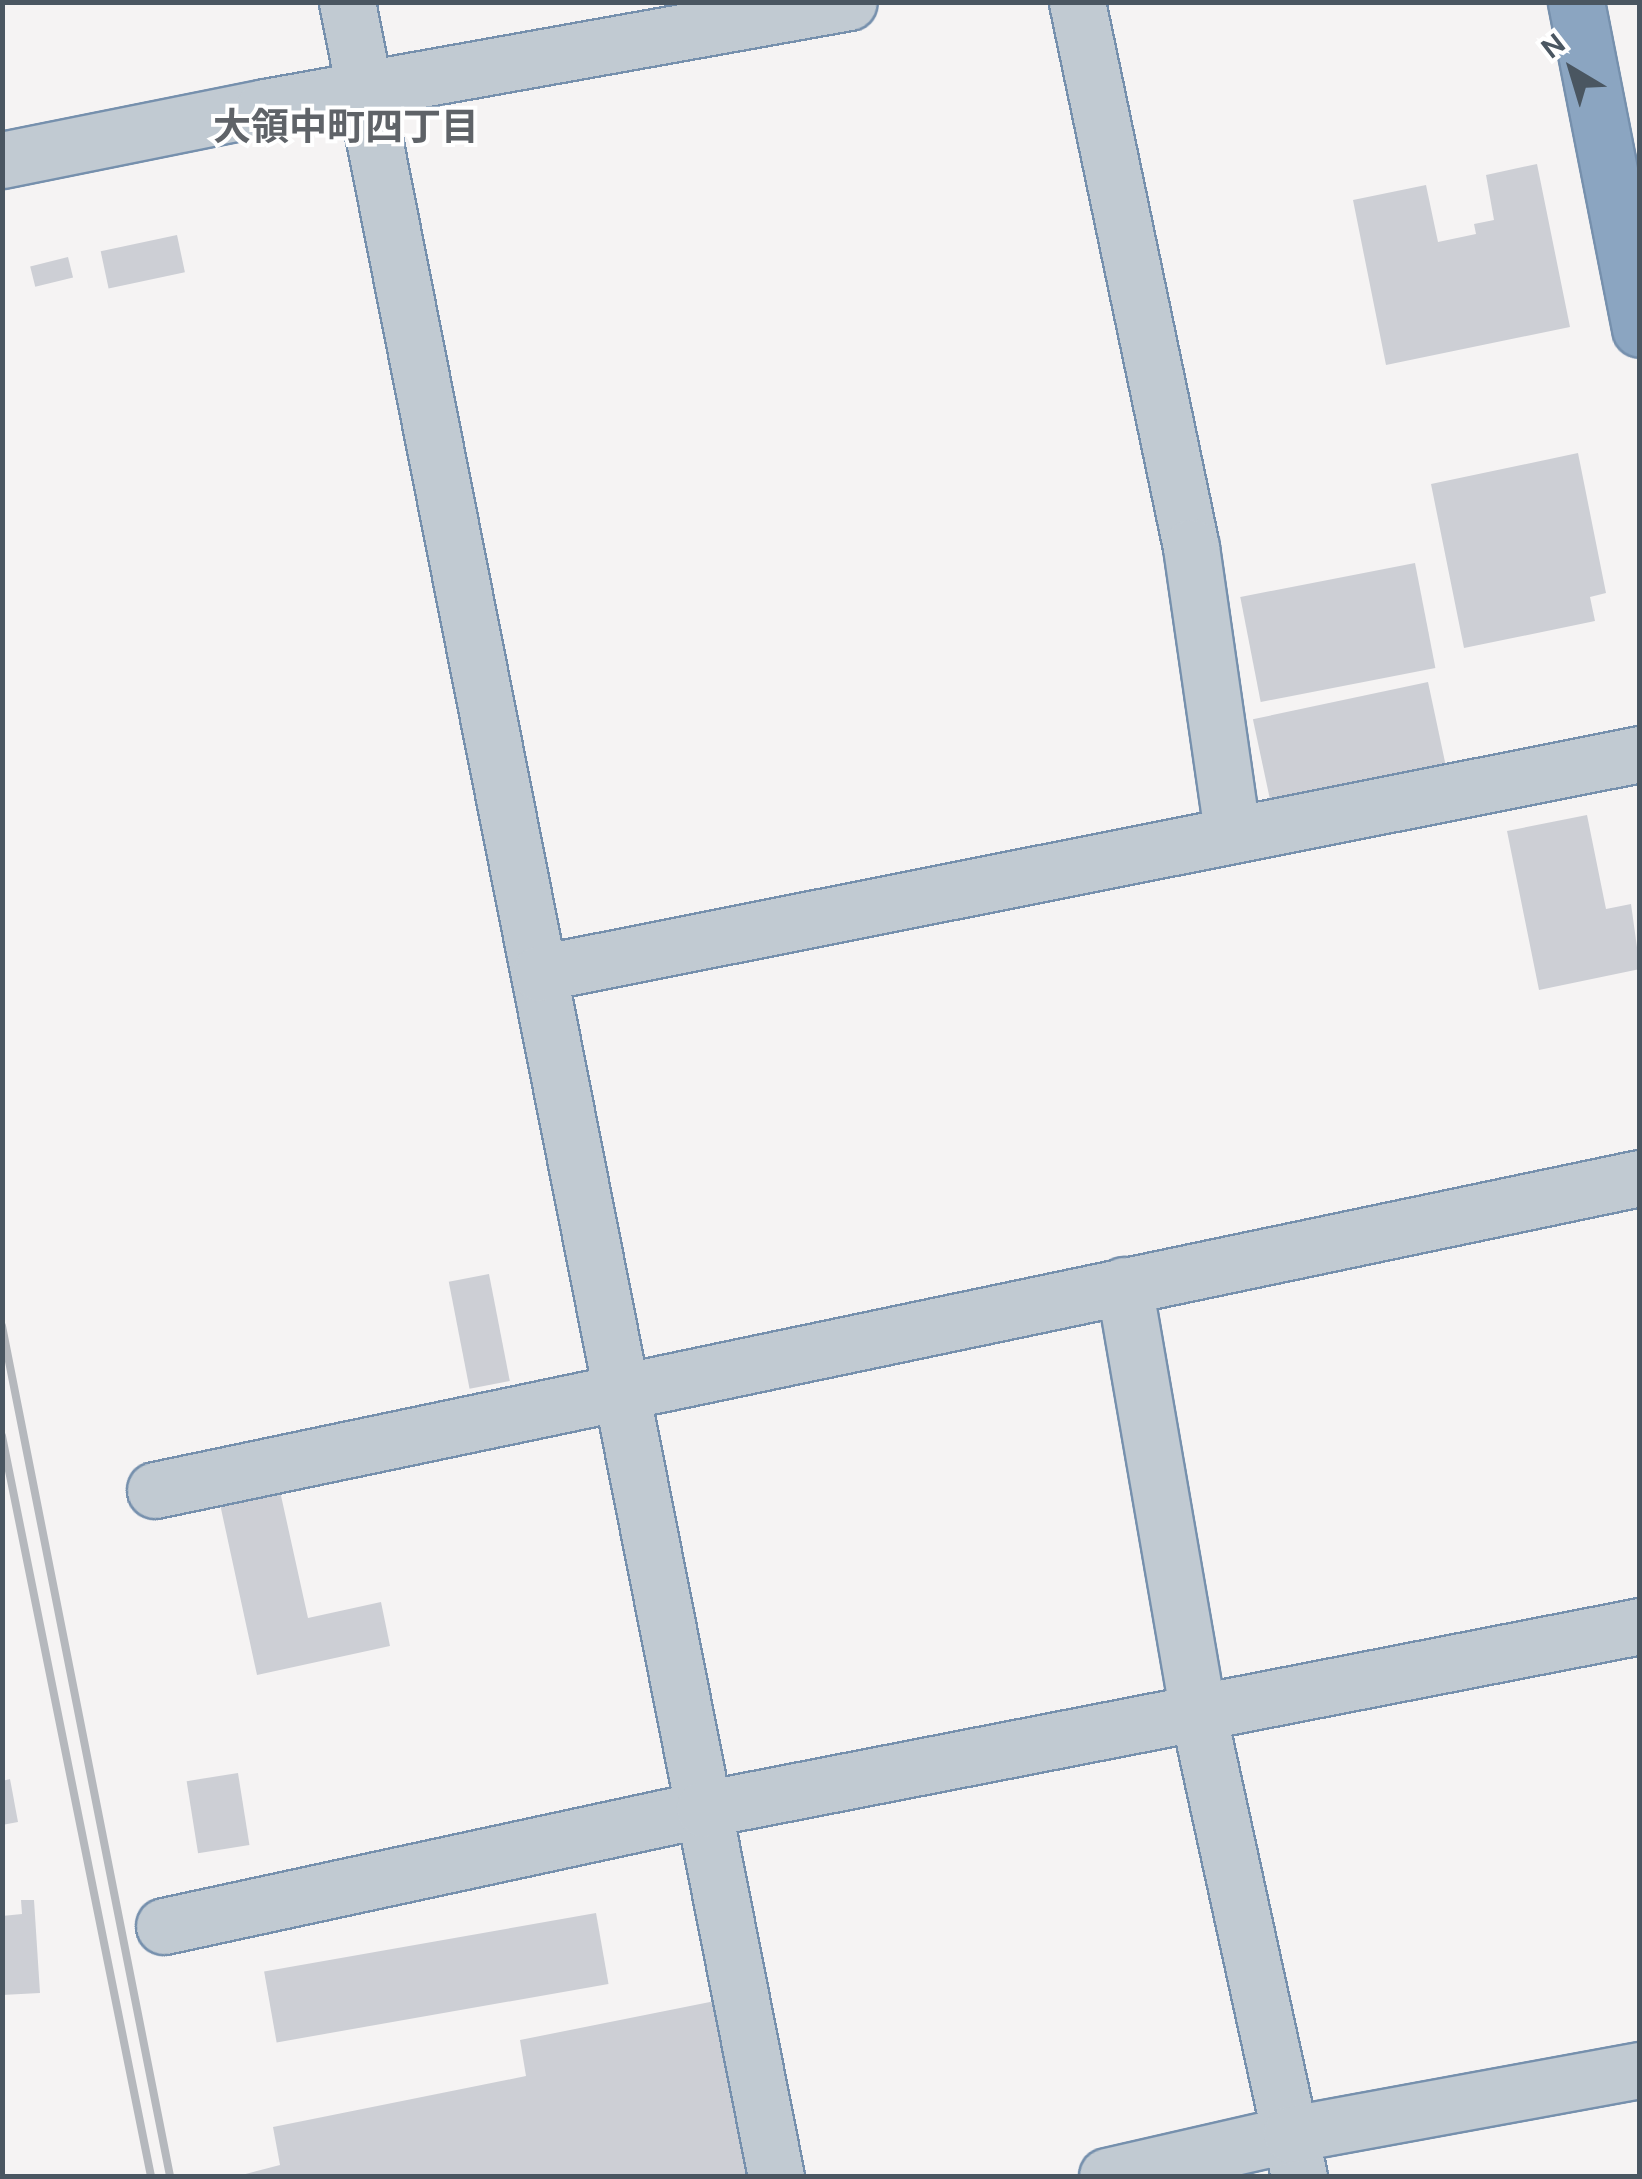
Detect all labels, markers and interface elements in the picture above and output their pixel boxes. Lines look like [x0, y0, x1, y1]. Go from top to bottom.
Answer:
north arrow [1522, 20, 1622, 120]
text: N [1534, 25, 1573, 67]
district label: 大領中町四丁目 [213, 105, 479, 151]

